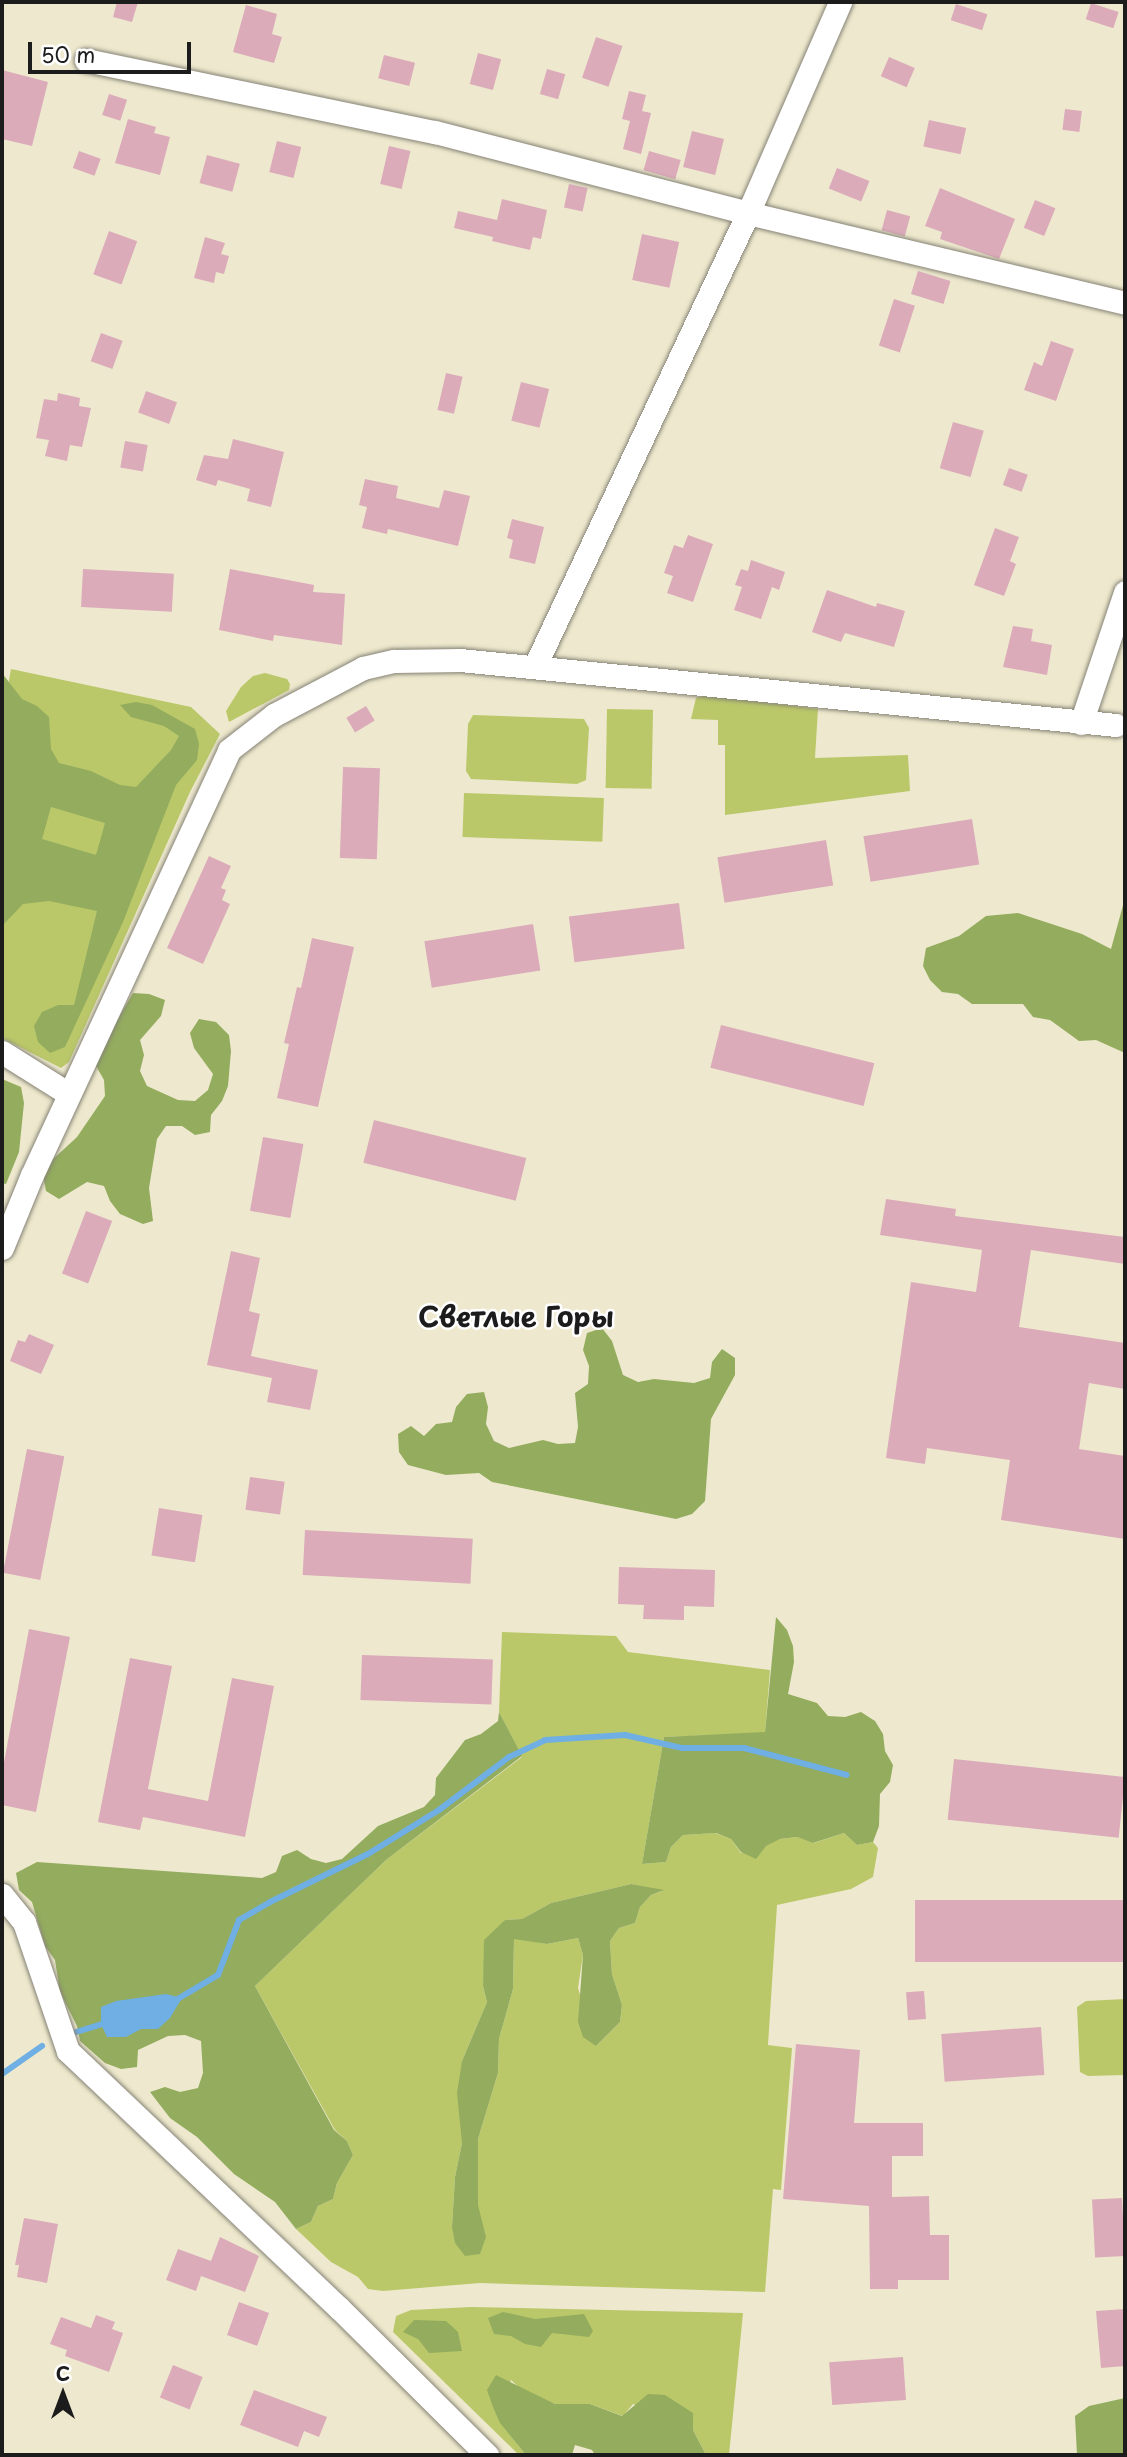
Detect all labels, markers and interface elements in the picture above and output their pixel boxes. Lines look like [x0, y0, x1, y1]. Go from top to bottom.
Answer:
scale bar [32, 28, 194, 72]
text: 50 m [41, 38, 95, 70]
district label: Светлые Горы [417, 1299, 615, 1333]
north arrow [28, 2359, 98, 2429]
text: С [56, 2359, 70, 2387]

